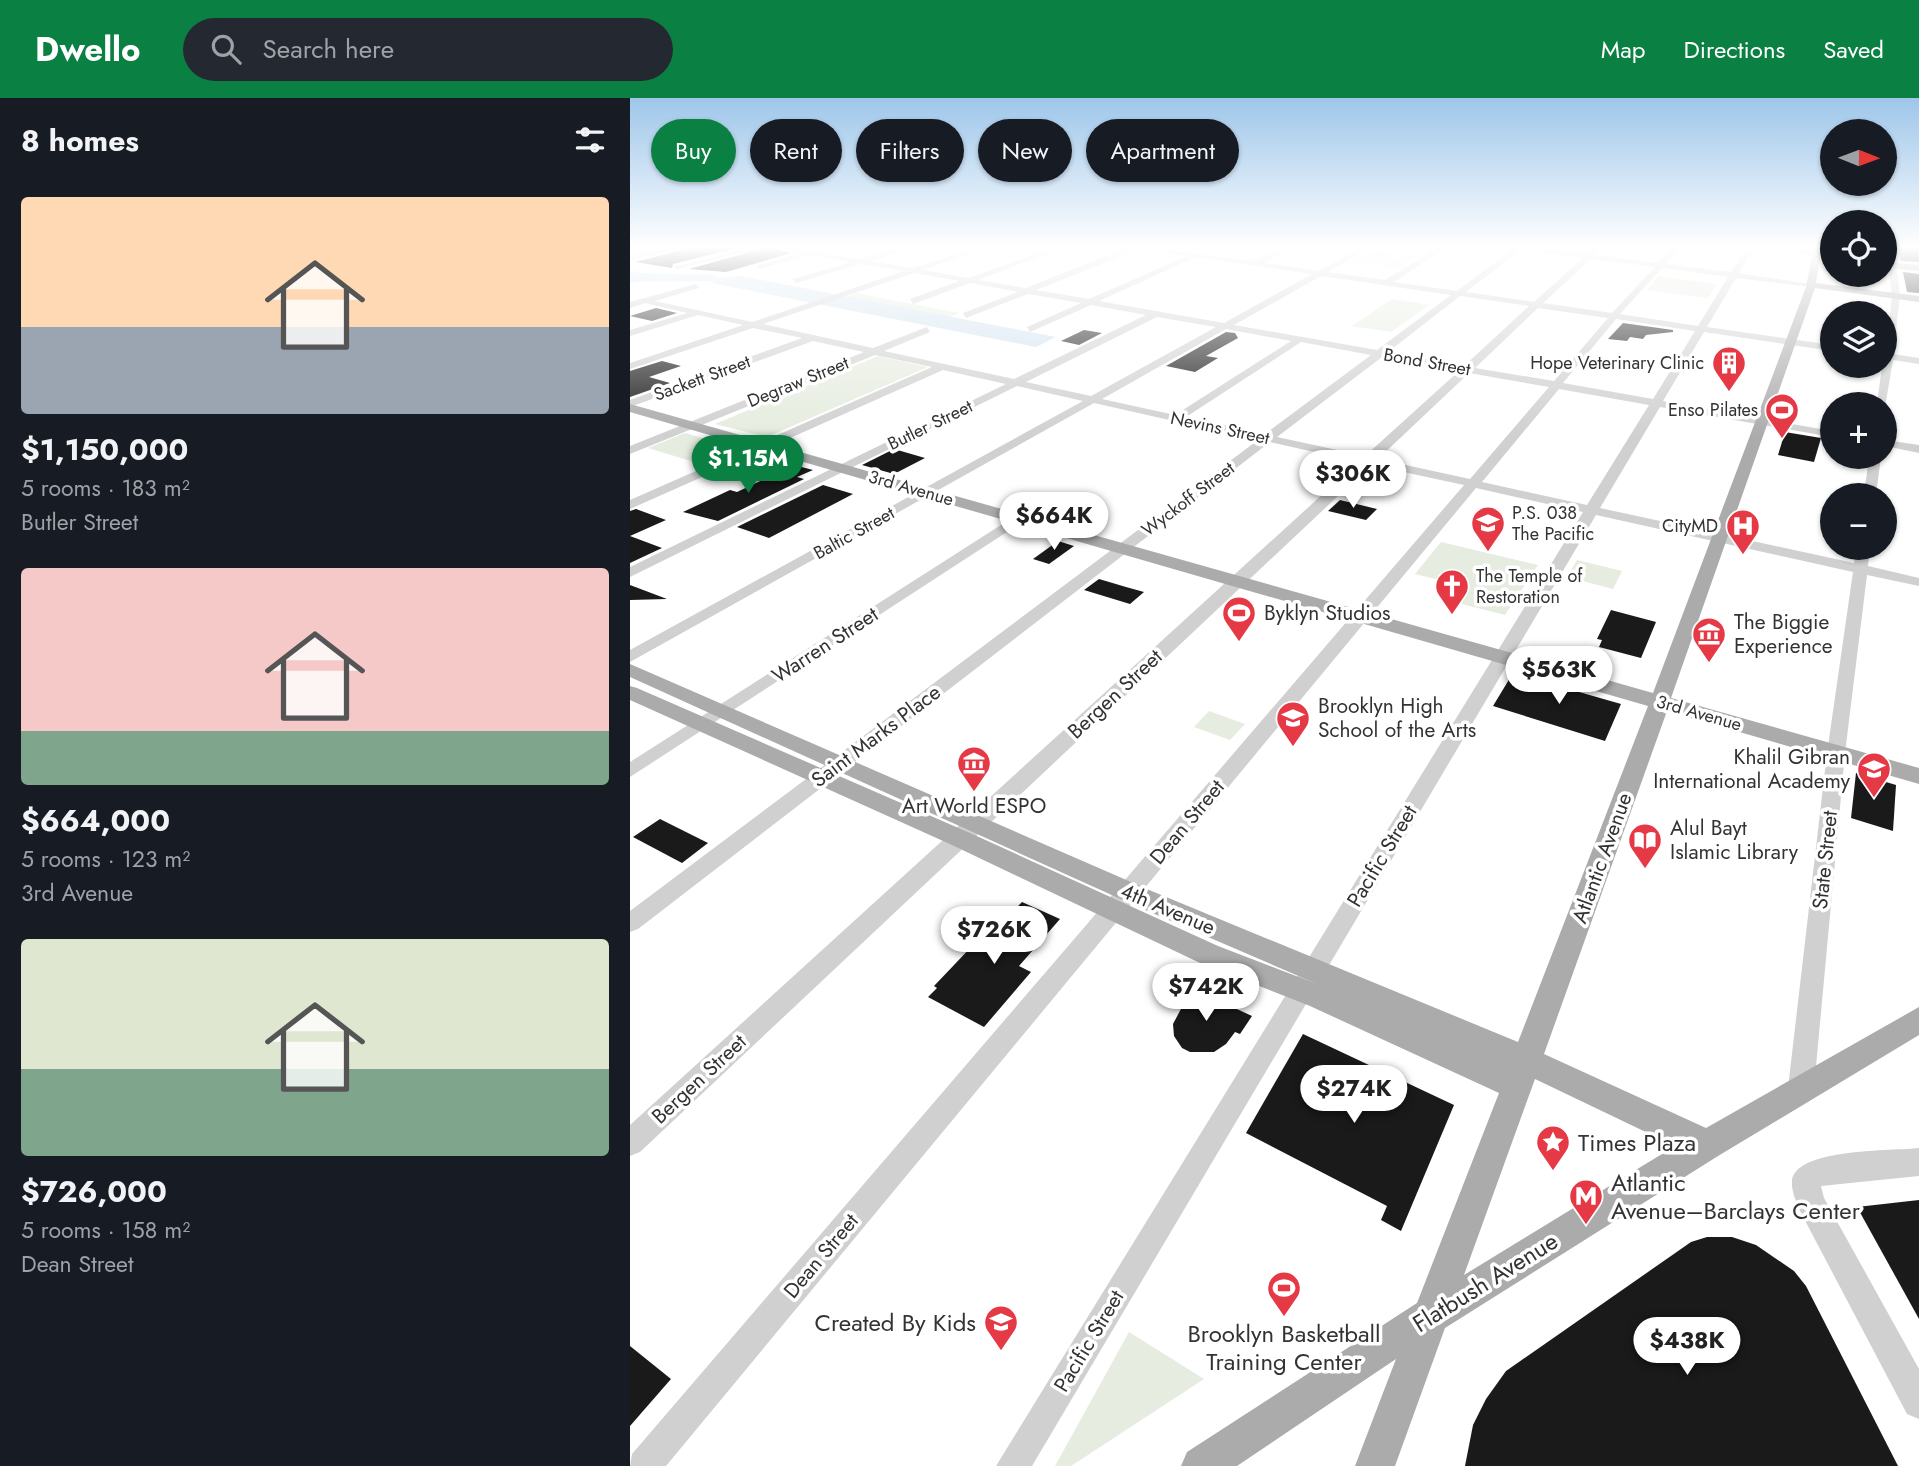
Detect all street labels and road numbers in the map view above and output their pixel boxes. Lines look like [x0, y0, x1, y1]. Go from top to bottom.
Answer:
street label: Bond Street [1381, 342, 1473, 383]
street label: Sackett Street [650, 348, 755, 407]
street label: Degraw Street [743, 350, 853, 414]
street label: Butler Street [883, 393, 978, 457]
street label: Nevins Street [1168, 405, 1273, 451]
street label: Wyckoff Street [1136, 455, 1240, 543]
street label: 3rd Avenue [865, 463, 957, 513]
street label: Baltic Street [809, 500, 900, 566]
street label: Warren Street [766, 599, 884, 691]
street label: Bergen Street [1061, 642, 1169, 746]
street label: Saint Marks Place [805, 677, 947, 795]
street label: 3rd Avenue [1653, 688, 1745, 738]
street label: Dean Street [1143, 773, 1231, 871]
street label: Atlantic Avenue [1564, 788, 1640, 928]
street label: Pacific Street [1340, 799, 1424, 913]
street label: State Street [1805, 809, 1845, 911]
street label: 4th Avenue [1116, 876, 1220, 942]
street label: Bergen Street [645, 1027, 753, 1131]
street label: Dean Street [777, 1207, 865, 1305]
street label: Flatbush Avenue [1406, 1223, 1564, 1341]
street label: Pacific Street [1047, 1284, 1131, 1398]

